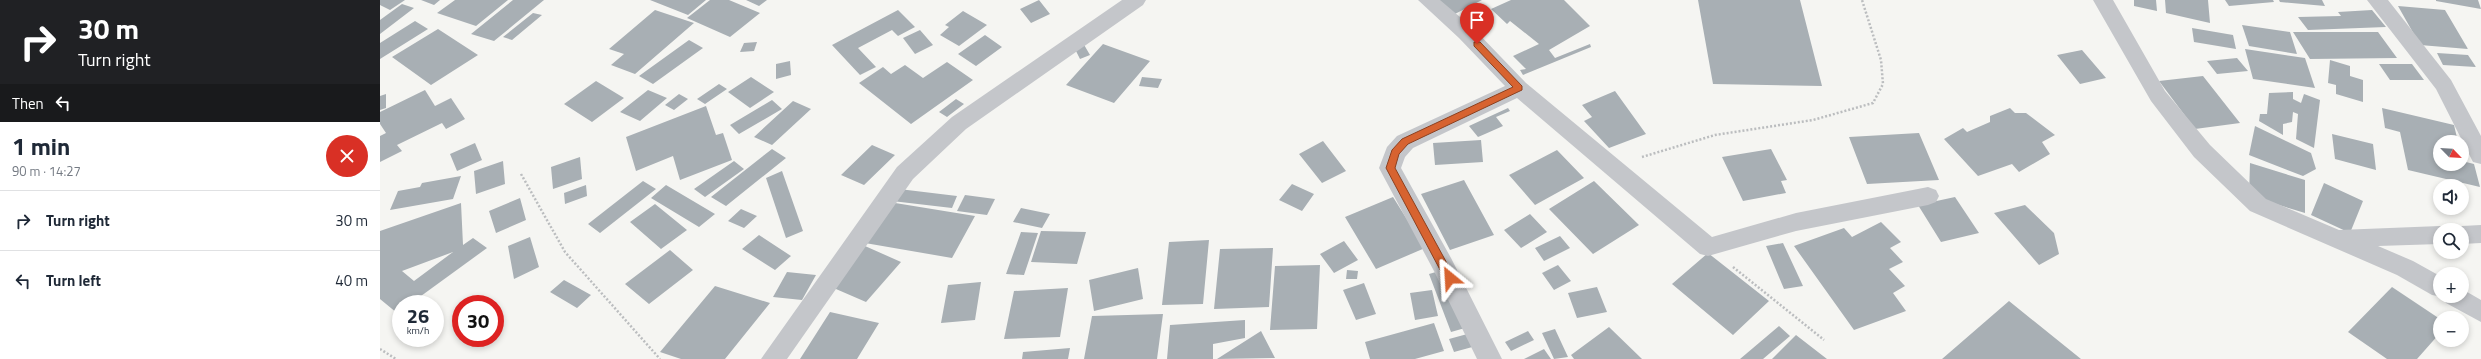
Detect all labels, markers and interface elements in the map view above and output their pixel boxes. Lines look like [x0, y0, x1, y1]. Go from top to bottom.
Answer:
pin [1460, 3, 1494, 44]
text: 30 m [78, 7, 139, 50]
icon: arrive [1466, 9, 1488, 31]
icon: right [12, 16, 64, 68]
text: Turn right [78, 46, 151, 73]
text: Then [12, 92, 44, 115]
icon: left [52, 92, 74, 114]
text: 1 min [12, 128, 70, 164]
button: close [326, 135, 368, 177]
north arrow [2433, 135, 2469, 171]
map controls [2433, 135, 2469, 347]
text: 90 m · 14:27 [12, 161, 81, 181]
button: sound [2433, 179, 2469, 215]
text: Turn right [46, 209, 110, 232]
text: 30 m [335, 209, 368, 232]
icon: right [12, 210, 34, 232]
button: search [2433, 223, 2469, 259]
position arrow [1429, 257, 1471, 299]
button: + [2433, 267, 2469, 303]
text: Turn left [46, 269, 101, 292]
text: 40 m [335, 269, 368, 292]
icon: left [12, 270, 34, 292]
speed limit sign: 30 [452, 295, 504, 347]
text: 26 [407, 300, 429, 331]
button: − [2433, 311, 2469, 347]
text: km/h [407, 323, 429, 338]

